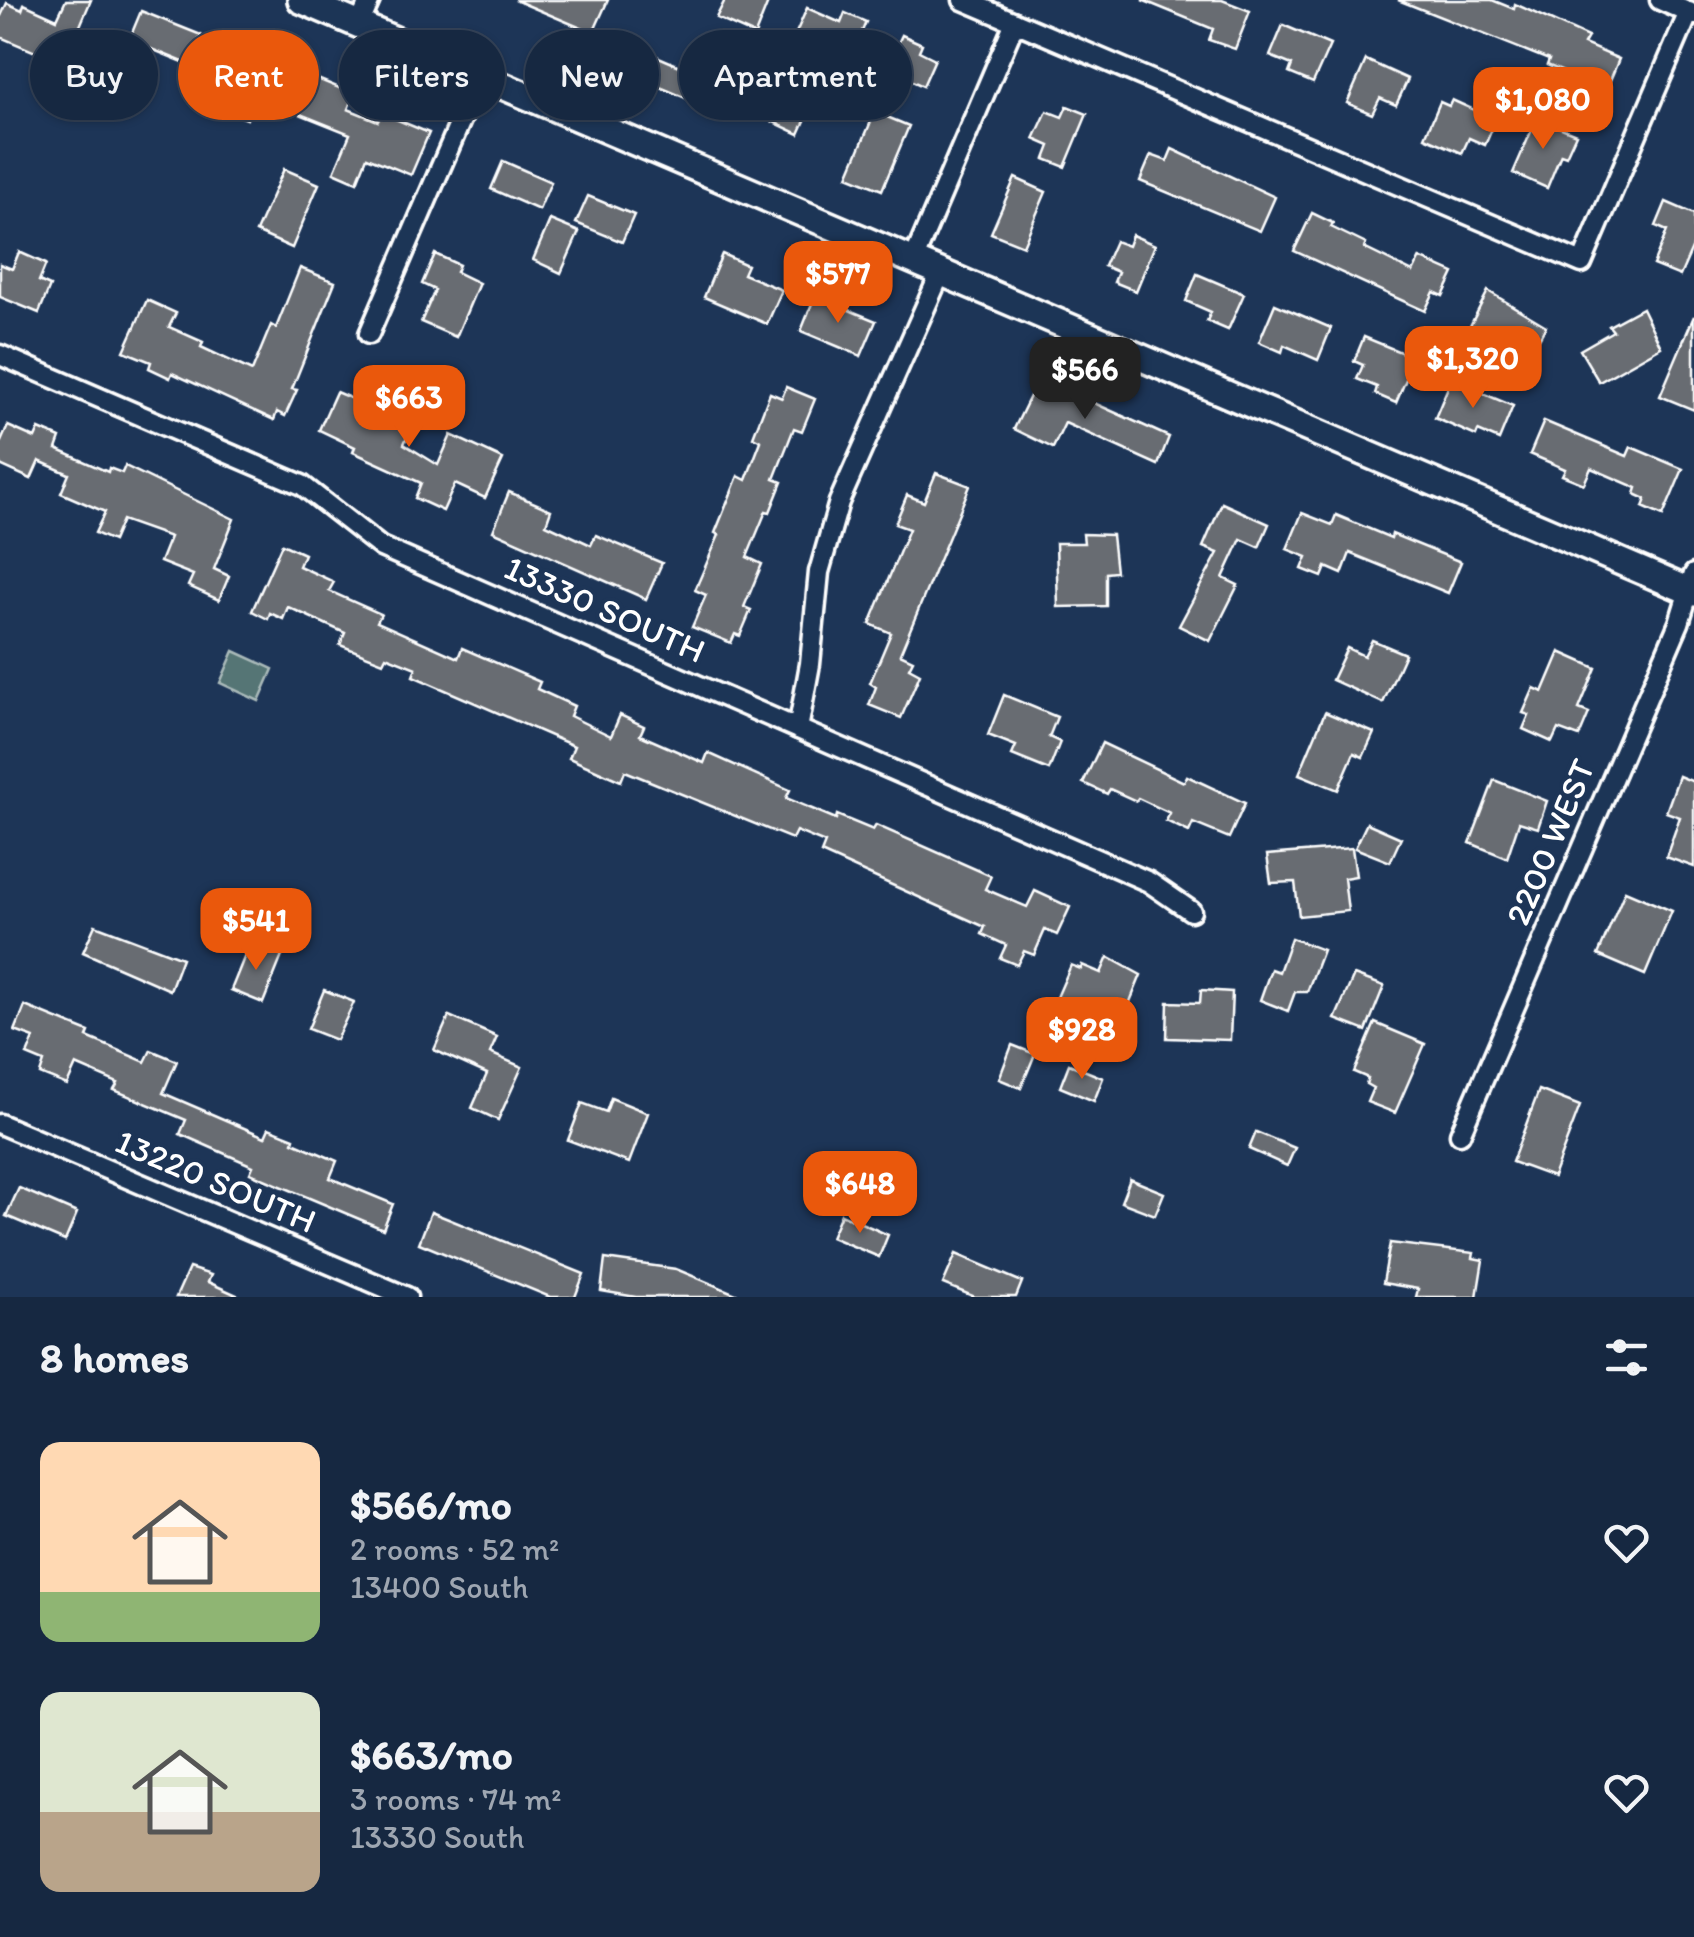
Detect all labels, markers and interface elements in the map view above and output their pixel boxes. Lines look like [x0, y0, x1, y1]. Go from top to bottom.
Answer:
chip: Buy [30, 30, 158, 120]
chip: Rent [178, 30, 319, 120]
chip: Filters [339, 30, 505, 120]
chip: New [525, 30, 659, 120]
chip: Apartment [679, 30, 912, 120]
pin: $1,080 [1462, 67, 1624, 152]
text: $1,080 [1495, 80, 1591, 118]
pin: $577 [779, 241, 897, 326]
text: $577 [806, 254, 870, 292]
pin: $1,320 [1392, 326, 1554, 411]
pin: $566 [1026, 337, 1144, 422]
text: $1,320 [1427, 339, 1519, 377]
text: $566 [1052, 350, 1118, 388]
pin: $663 [350, 365, 468, 450]
text: $663 [375, 378, 443, 416]
street label: 13330 SOUTH [498, 546, 712, 672]
street label: 2200 WEST [1496, 752, 1604, 931]
pin: $541 [197, 888, 315, 973]
text: $541 [222, 901, 290, 939]
pin: $928 [1023, 997, 1141, 1082]
text: $928 [1048, 1010, 1116, 1048]
street label: 13220 SOUTH [109, 1120, 323, 1242]
pin: $648 [801, 1151, 919, 1236]
text: $648 [825, 1164, 895, 1202]
icon: filters [1599, 1330, 1654, 1385]
text: 8 homes [40, 1332, 189, 1383]
text: $566/mo [350, 1479, 512, 1530]
icon: home [120, 1482, 240, 1602]
icon: heart [1599, 1515, 1654, 1570]
text: 2 rooms · 52 m² [350, 1530, 559, 1568]
text: 13400 South [350, 1568, 528, 1606]
text: $663/mo [350, 1729, 513, 1780]
icon: home [120, 1732, 240, 1852]
icon: heart [1599, 1765, 1654, 1820]
text: 3 rooms · 74 m² [350, 1780, 561, 1818]
text: 13330 South [350, 1818, 524, 1856]

